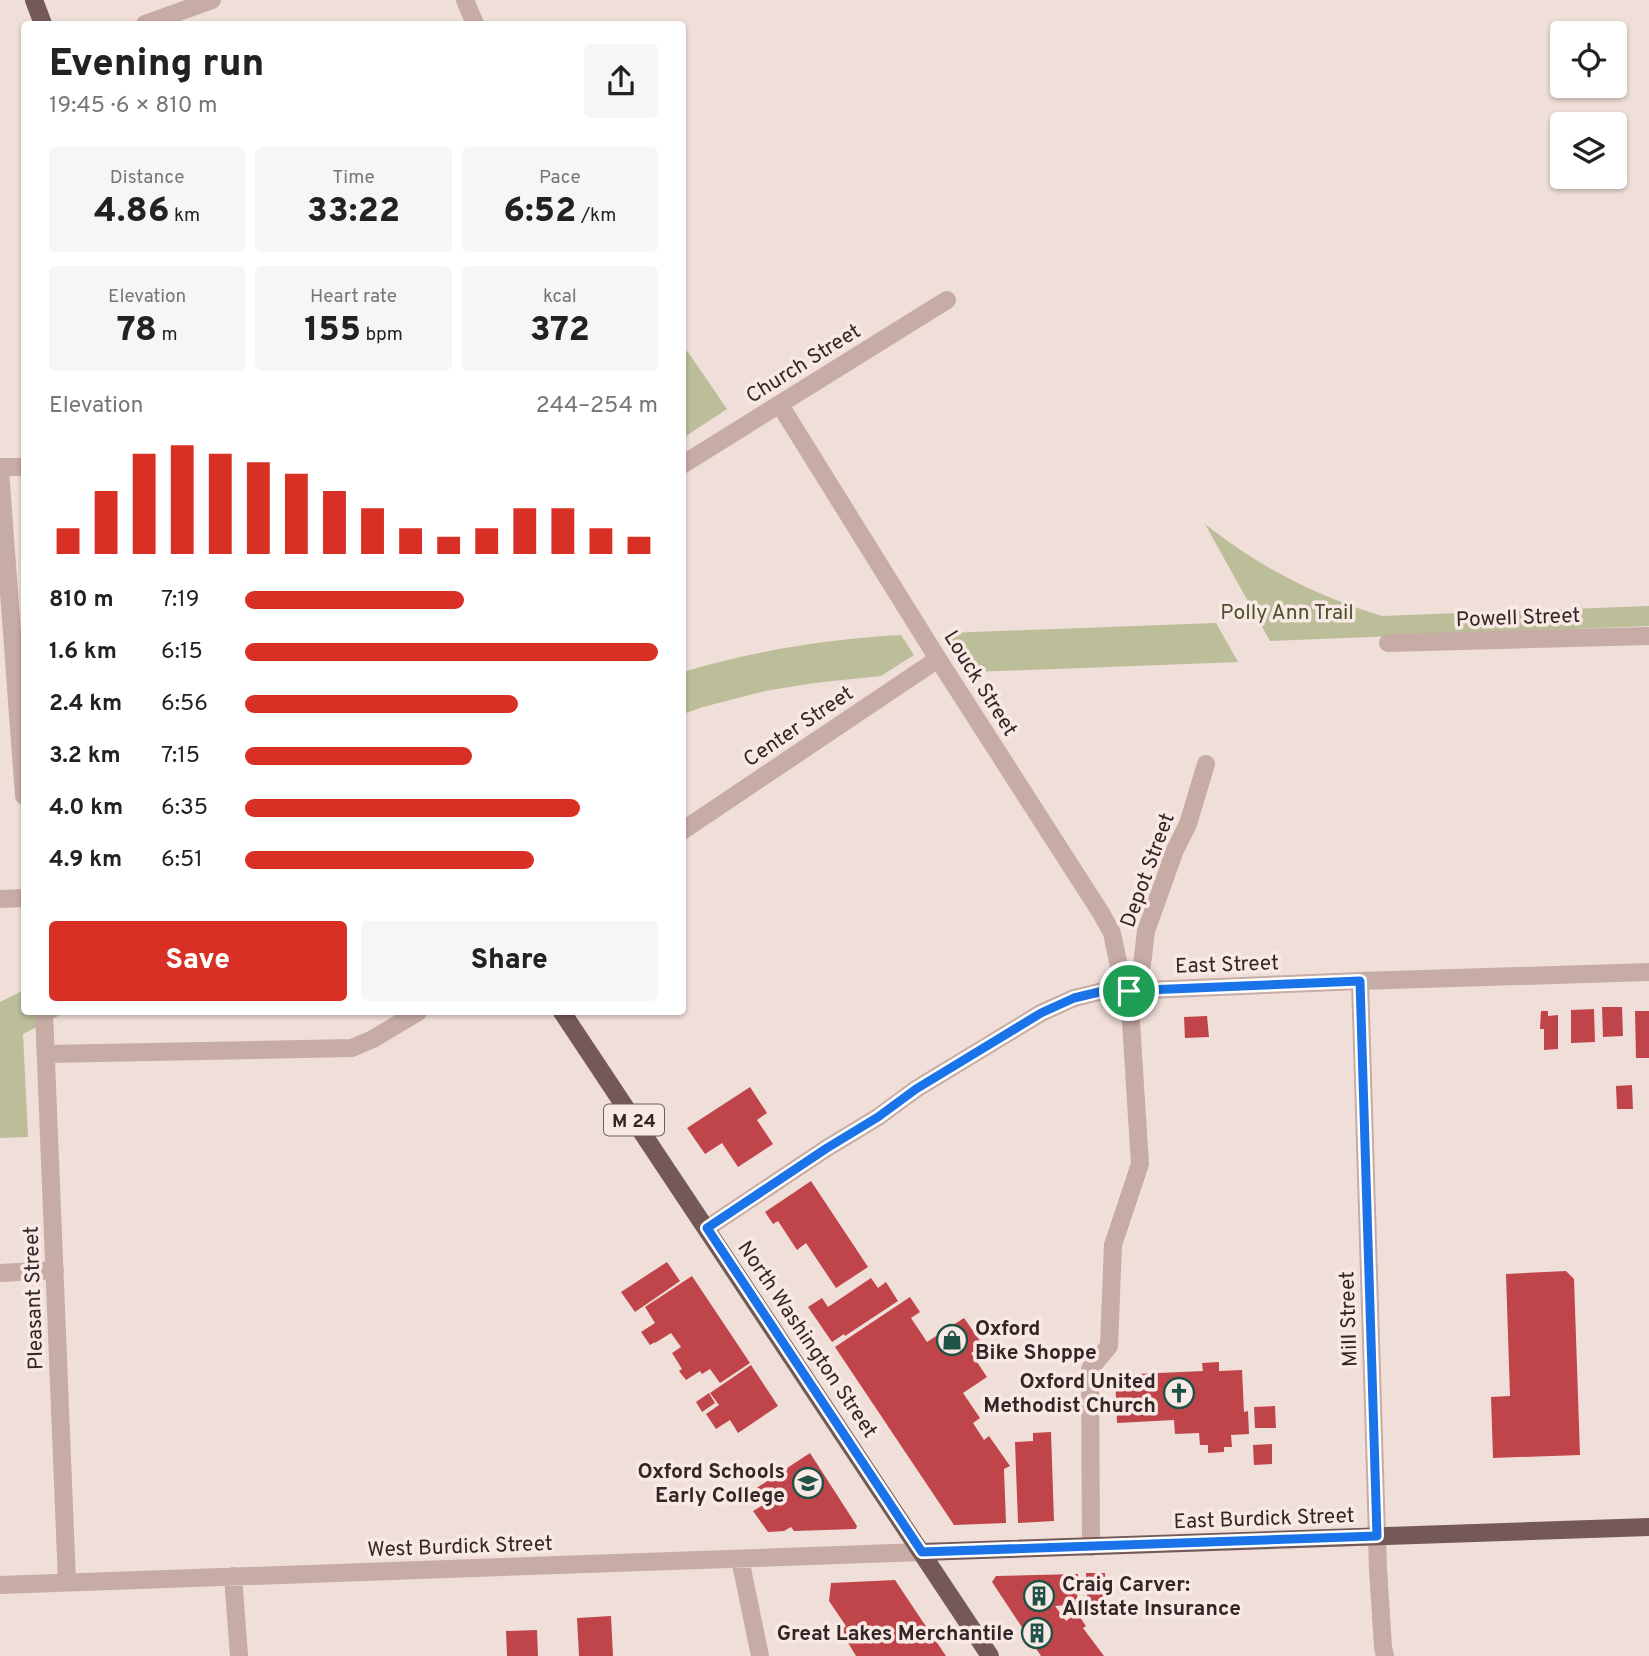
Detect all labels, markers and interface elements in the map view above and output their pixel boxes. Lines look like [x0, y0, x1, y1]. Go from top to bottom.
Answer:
map controls [1550, 21, 1627, 189]
button: locate [1550, 21, 1627, 98]
text: Evening run [49, 41, 264, 90]
button: share [584, 44, 658, 118]
text: 19:45 · 6 × 810 m [49, 92, 217, 121]
button: layers [1550, 112, 1627, 189]
text: Distance [110, 166, 184, 190]
text: Time [332, 166, 375, 190]
text: Pace [539, 166, 581, 190]
text: 4.86 [94, 190, 169, 234]
text: 33:22 [307, 190, 400, 234]
text: 6:52 [503, 190, 576, 234]
text: km [169, 204, 200, 228]
text: /km [576, 204, 616, 228]
text: Elevation [108, 285, 186, 309]
text: Heart rate [310, 285, 397, 309]
text: kcal [543, 285, 577, 309]
text: 78 [117, 309, 157, 353]
text: 155 [304, 309, 361, 353]
text: 372 [530, 309, 590, 353]
street label: Church Street [741, 318, 866, 410]
text: m [157, 323, 178, 347]
text: bpm [361, 323, 403, 347]
text: Elevation [49, 392, 144, 421]
text: 244–254 m [536, 392, 658, 421]
text: 810 m [49, 586, 114, 615]
text: 7:19 [161, 586, 200, 615]
park label: Polly Ann Trail [1220, 600, 1354, 627]
street label: Powell Street [1455, 603, 1581, 634]
street label: Louck Street [937, 626, 1023, 742]
text: 1.6 km [49, 638, 117, 667]
text: 6:15 [161, 638, 203, 667]
street label: Center Street [739, 681, 859, 774]
text: 2.4 km [49, 690, 122, 719]
text: 6:56 [161, 690, 208, 719]
text: 3.2 km [49, 742, 121, 771]
text: 7:15 [161, 742, 200, 771]
text: 4.0 km [49, 794, 123, 823]
text: 6:35 [161, 794, 208, 823]
street label: Depot Street [1115, 810, 1182, 932]
text: 4.9 km [49, 846, 122, 875]
text: 6:51 [161, 846, 203, 875]
button: Save [49, 921, 347, 1001]
button: Share [361, 921, 658, 1001]
street label: East Street [1175, 950, 1279, 981]
pin [1099, 961, 1159, 1021]
icon: arrive [1110, 972, 1148, 1010]
road number: M 24 [604, 1104, 664, 1136]
street label: Pleasant Street [18, 1225, 51, 1370]
street label: North Washington Street [731, 1236, 883, 1444]
street label: Mill Street [1334, 1271, 1365, 1367]
place label: Oxford Bike Shoppe [975, 1316, 1097, 1367]
shop icon: Oxford Bike Shoppe [935, 1323, 969, 1357]
place label: Oxford United Methodist Church [983, 1369, 1156, 1420]
church icon: Oxford United Methodist Church [1162, 1376, 1196, 1410]
place label: Oxford Schools Early College [637, 1459, 785, 1510]
school or university icon: Oxford Schools Early College [791, 1466, 825, 1500]
street label: East Burdick Street [1173, 1503, 1355, 1536]
street label: West Burdick Street [367, 1531, 553, 1564]
place label: Craig Carver: Allstate Insurance [1062, 1572, 1241, 1623]
building icon: Craig Carver: Allstate Insurance [1022, 1579, 1056, 1613]
building icon: Great Lakes Merchantile [1020, 1616, 1054, 1650]
place label: Great Lakes Merchantile [777, 1621, 1014, 1648]

